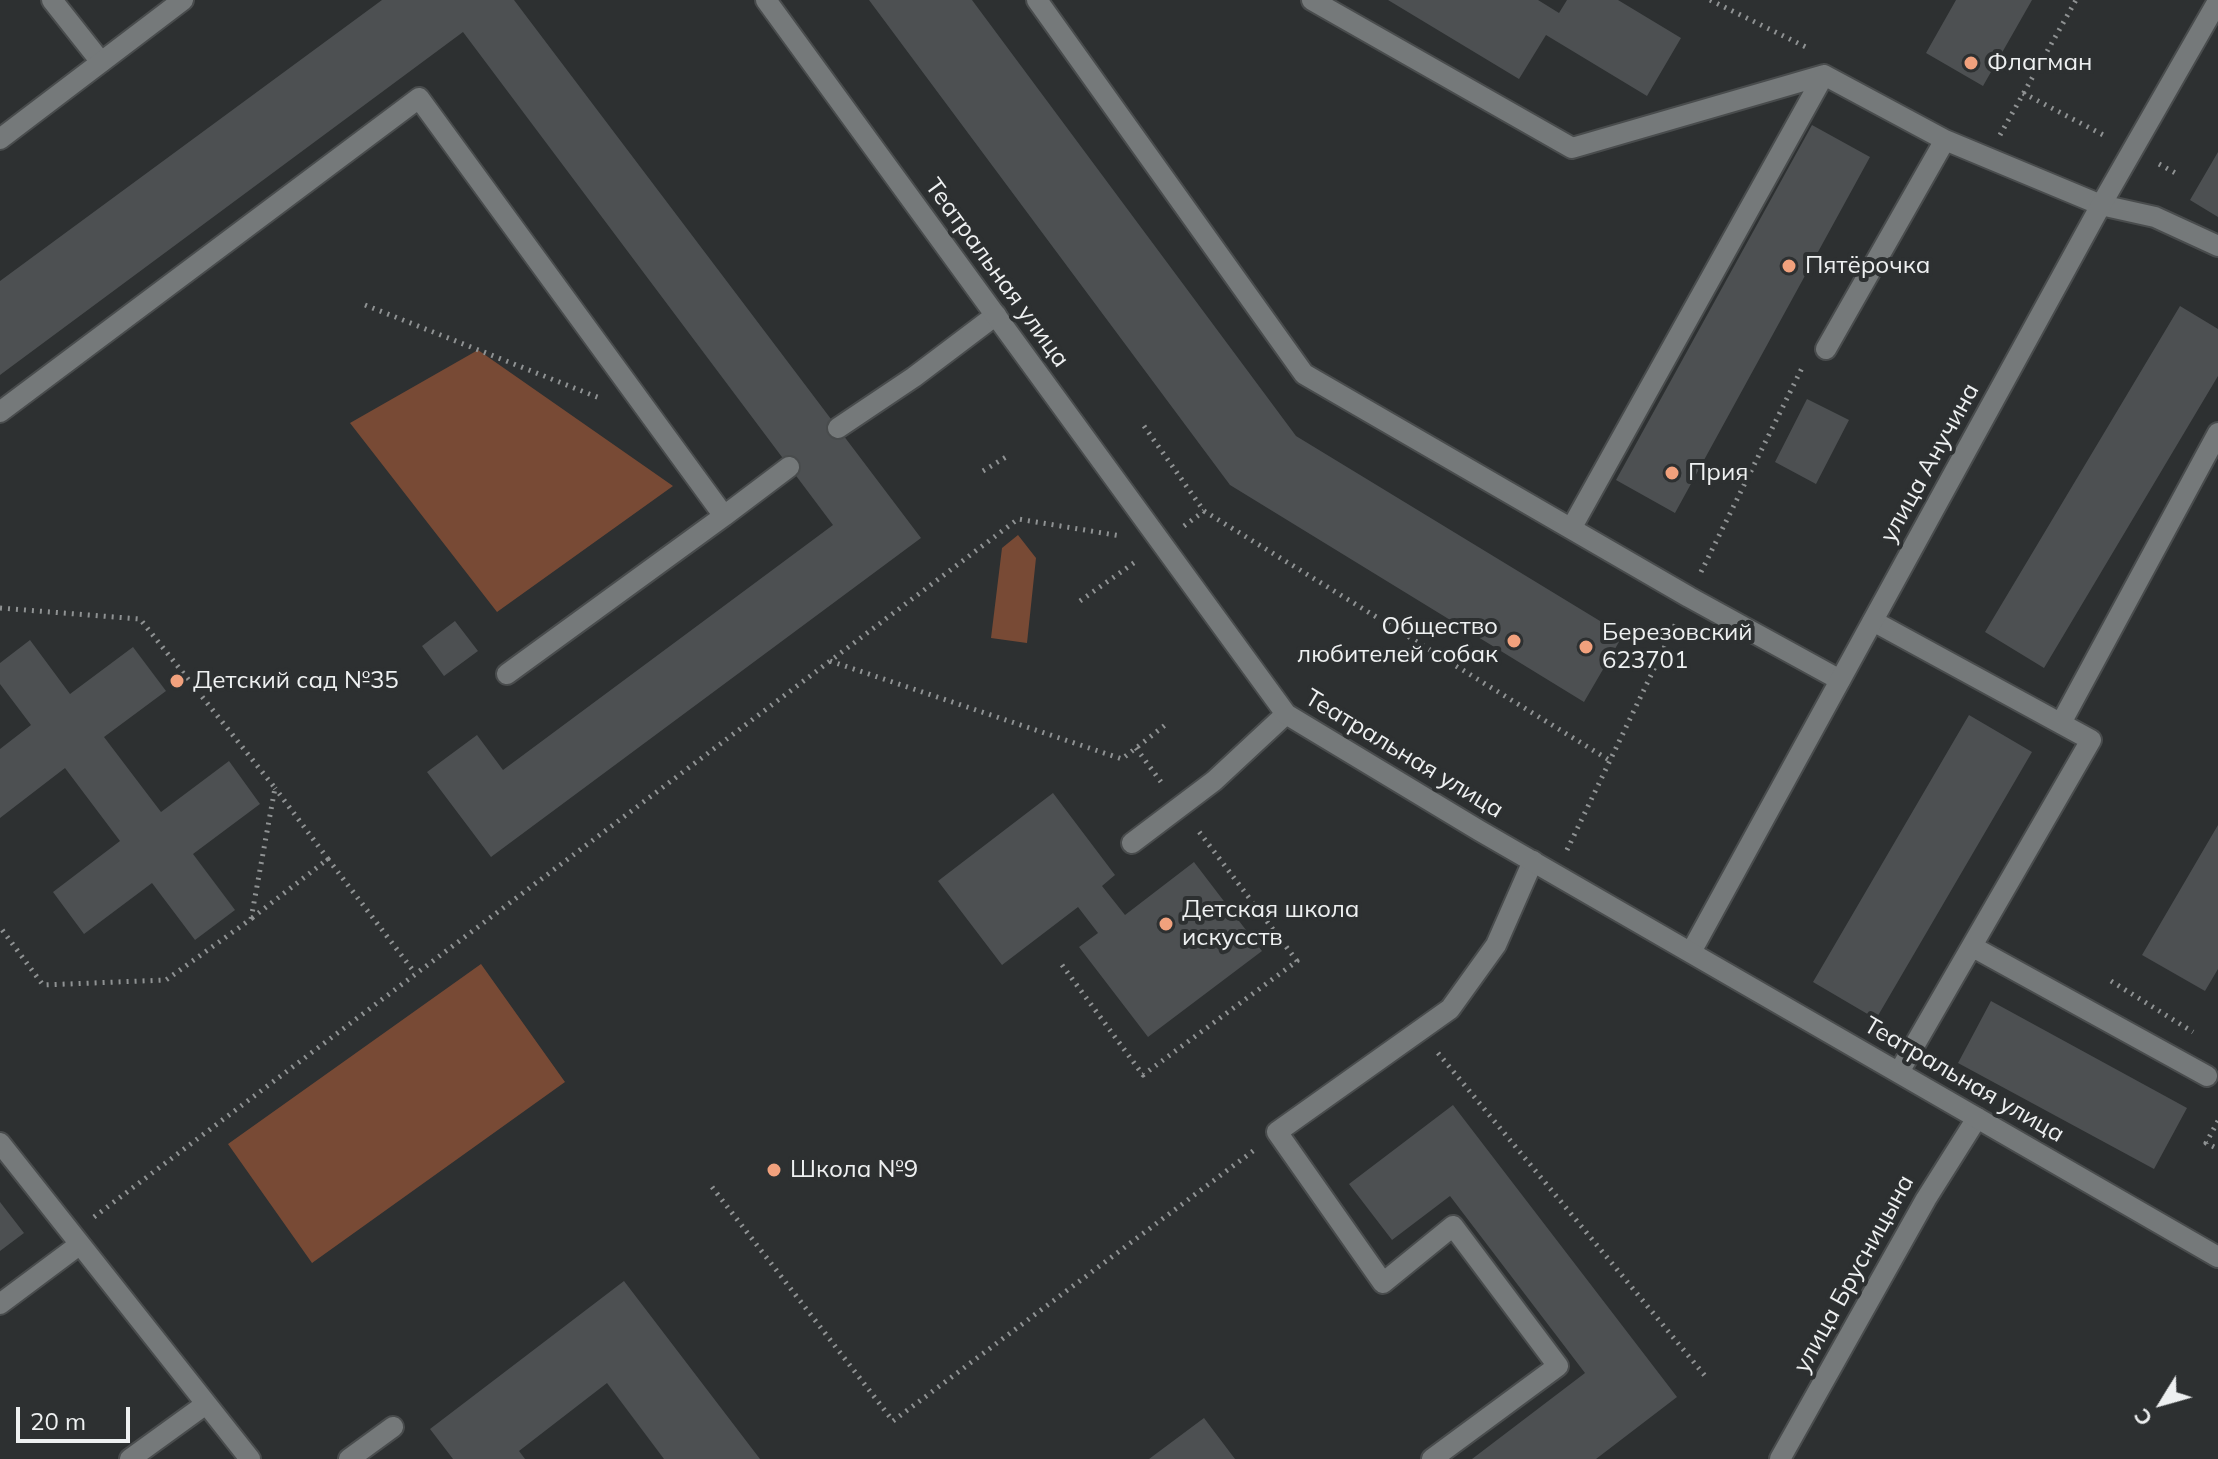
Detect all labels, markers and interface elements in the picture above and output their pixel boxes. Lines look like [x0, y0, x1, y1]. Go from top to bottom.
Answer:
place label: Флагман [1987, 49, 2092, 77]
marker: Флагман [1962, 54, 1980, 72]
street label: Театральная улица [919, 173, 1075, 373]
place label: Пятёрочка [1805, 252, 1930, 280]
marker: Пятёрочка [1780, 257, 1798, 275]
street label: улица Анучина [1874, 378, 1986, 548]
place label: Прия [1688, 459, 1748, 487]
marker: Прия [1663, 464, 1681, 482]
place label: Общество любителей собак [1297, 613, 1498, 669]
place label: Березовский 623701 [1602, 619, 1753, 675]
marker: Общество любителей собак [1505, 632, 1523, 650]
marker: Березовский 623701 [1577, 638, 1595, 656]
place label: Детский сад №35 [193, 667, 399, 695]
marker: Детский сад №35 [168, 672, 186, 690]
street label: Театральная улица [1300, 683, 1508, 825]
place label: Детская школа искусств [1182, 896, 1359, 952]
marker: Детская школа искусств [1157, 915, 1175, 933]
street label: Театральная улица [1859, 1011, 2069, 1149]
place label: Школа №9 [790, 1156, 918, 1184]
marker: Школа №9 [765, 1161, 783, 1179]
street label: улица Брусницына [1788, 1170, 1920, 1378]
north arrow [2122, 1363, 2202, 1443]
scale bar [20, 1391, 134, 1441]
text: С [2127, 1403, 2159, 1432]
text: 20 m [30, 1406, 86, 1436]

